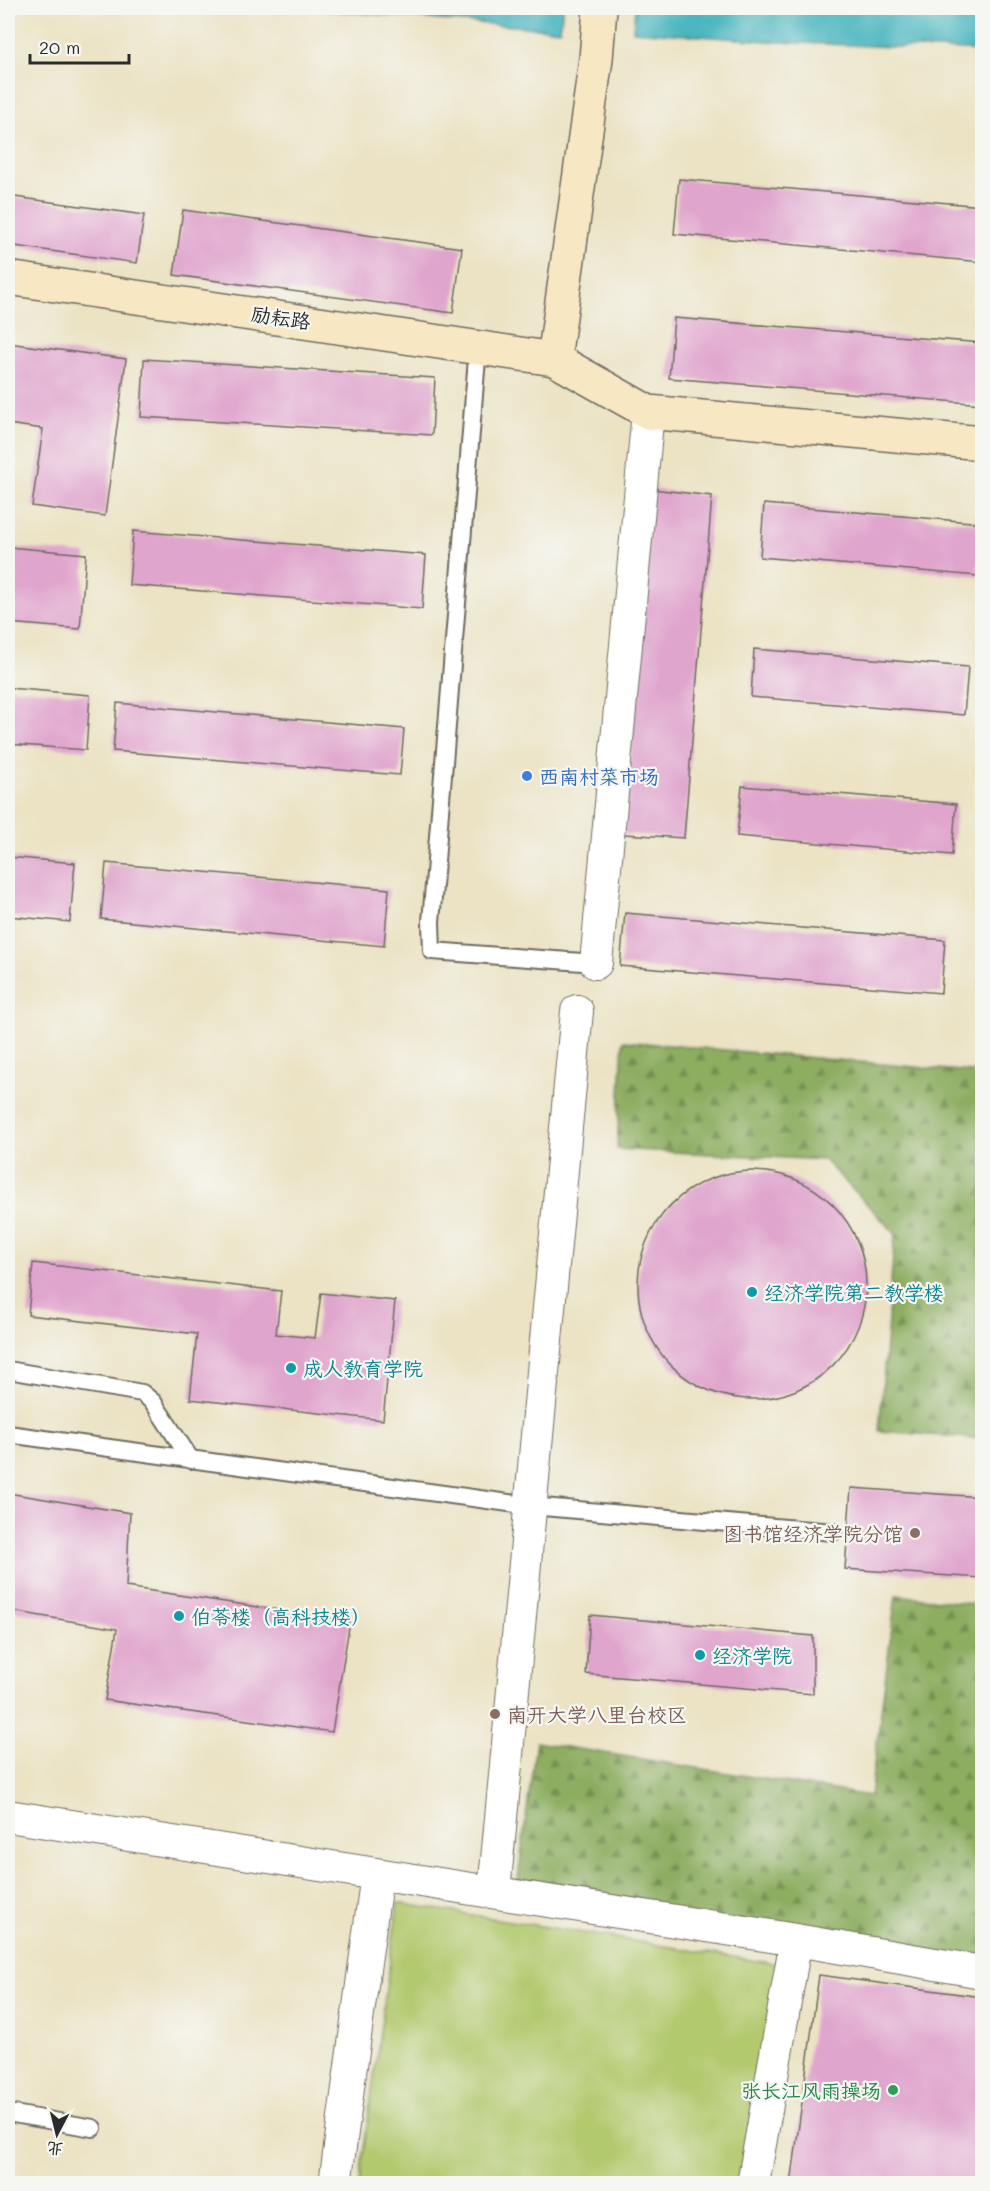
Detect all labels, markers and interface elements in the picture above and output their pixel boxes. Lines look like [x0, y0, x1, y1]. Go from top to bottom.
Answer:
scale bar [30, 27, 129, 65]
text: 20 m [39, 35, 80, 59]
street label: 励耘路 [249, 300, 314, 334]
place label: 西南村菜市场 [539, 763, 659, 789]
marker: 西南村菜市场 [520, 769, 534, 783]
place label: 经济学院第二教学楼 [764, 1279, 944, 1305]
marker: 经济学院第二教学楼 [745, 1285, 759, 1299]
place label: 成人教育学院 [303, 1355, 423, 1381]
marker: 成人教育学院 [284, 1361, 298, 1375]
place label: 图书馆经济学院分馆 [723, 1520, 903, 1546]
marker: 图书馆经济学院分馆 [908, 1526, 922, 1540]
place label: 伯苓楼（高科技楼） [191, 1603, 371, 1629]
marker: 伯苓楼（高科技楼） [172, 1609, 186, 1623]
place label: 经济学院 [712, 1642, 792, 1668]
marker: 经济学院 [693, 1648, 707, 1662]
place label: 南开大学八里台校区 [507, 1701, 687, 1727]
marker: 南开大学八里台校区 [488, 1707, 502, 1721]
place label: 张长江风雨操场 [741, 2077, 881, 2103]
marker: 张长江风雨操场 [886, 2083, 900, 2097]
north arrow [27, 2104, 87, 2164]
text: 北 [46, 2138, 64, 2161]

